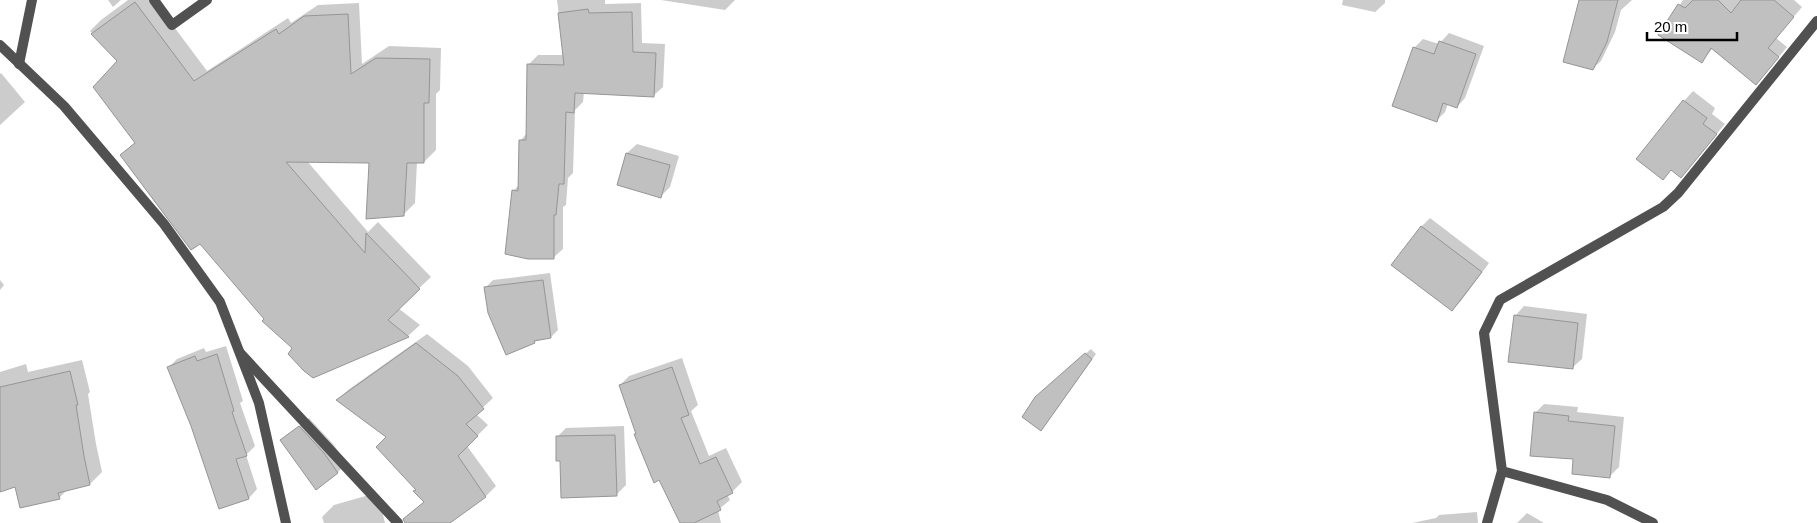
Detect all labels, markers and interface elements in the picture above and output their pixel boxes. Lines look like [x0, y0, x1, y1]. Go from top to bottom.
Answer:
scale bar [1647, 10, 1737, 42]
text: 20 m [1654, 18, 1687, 35]

